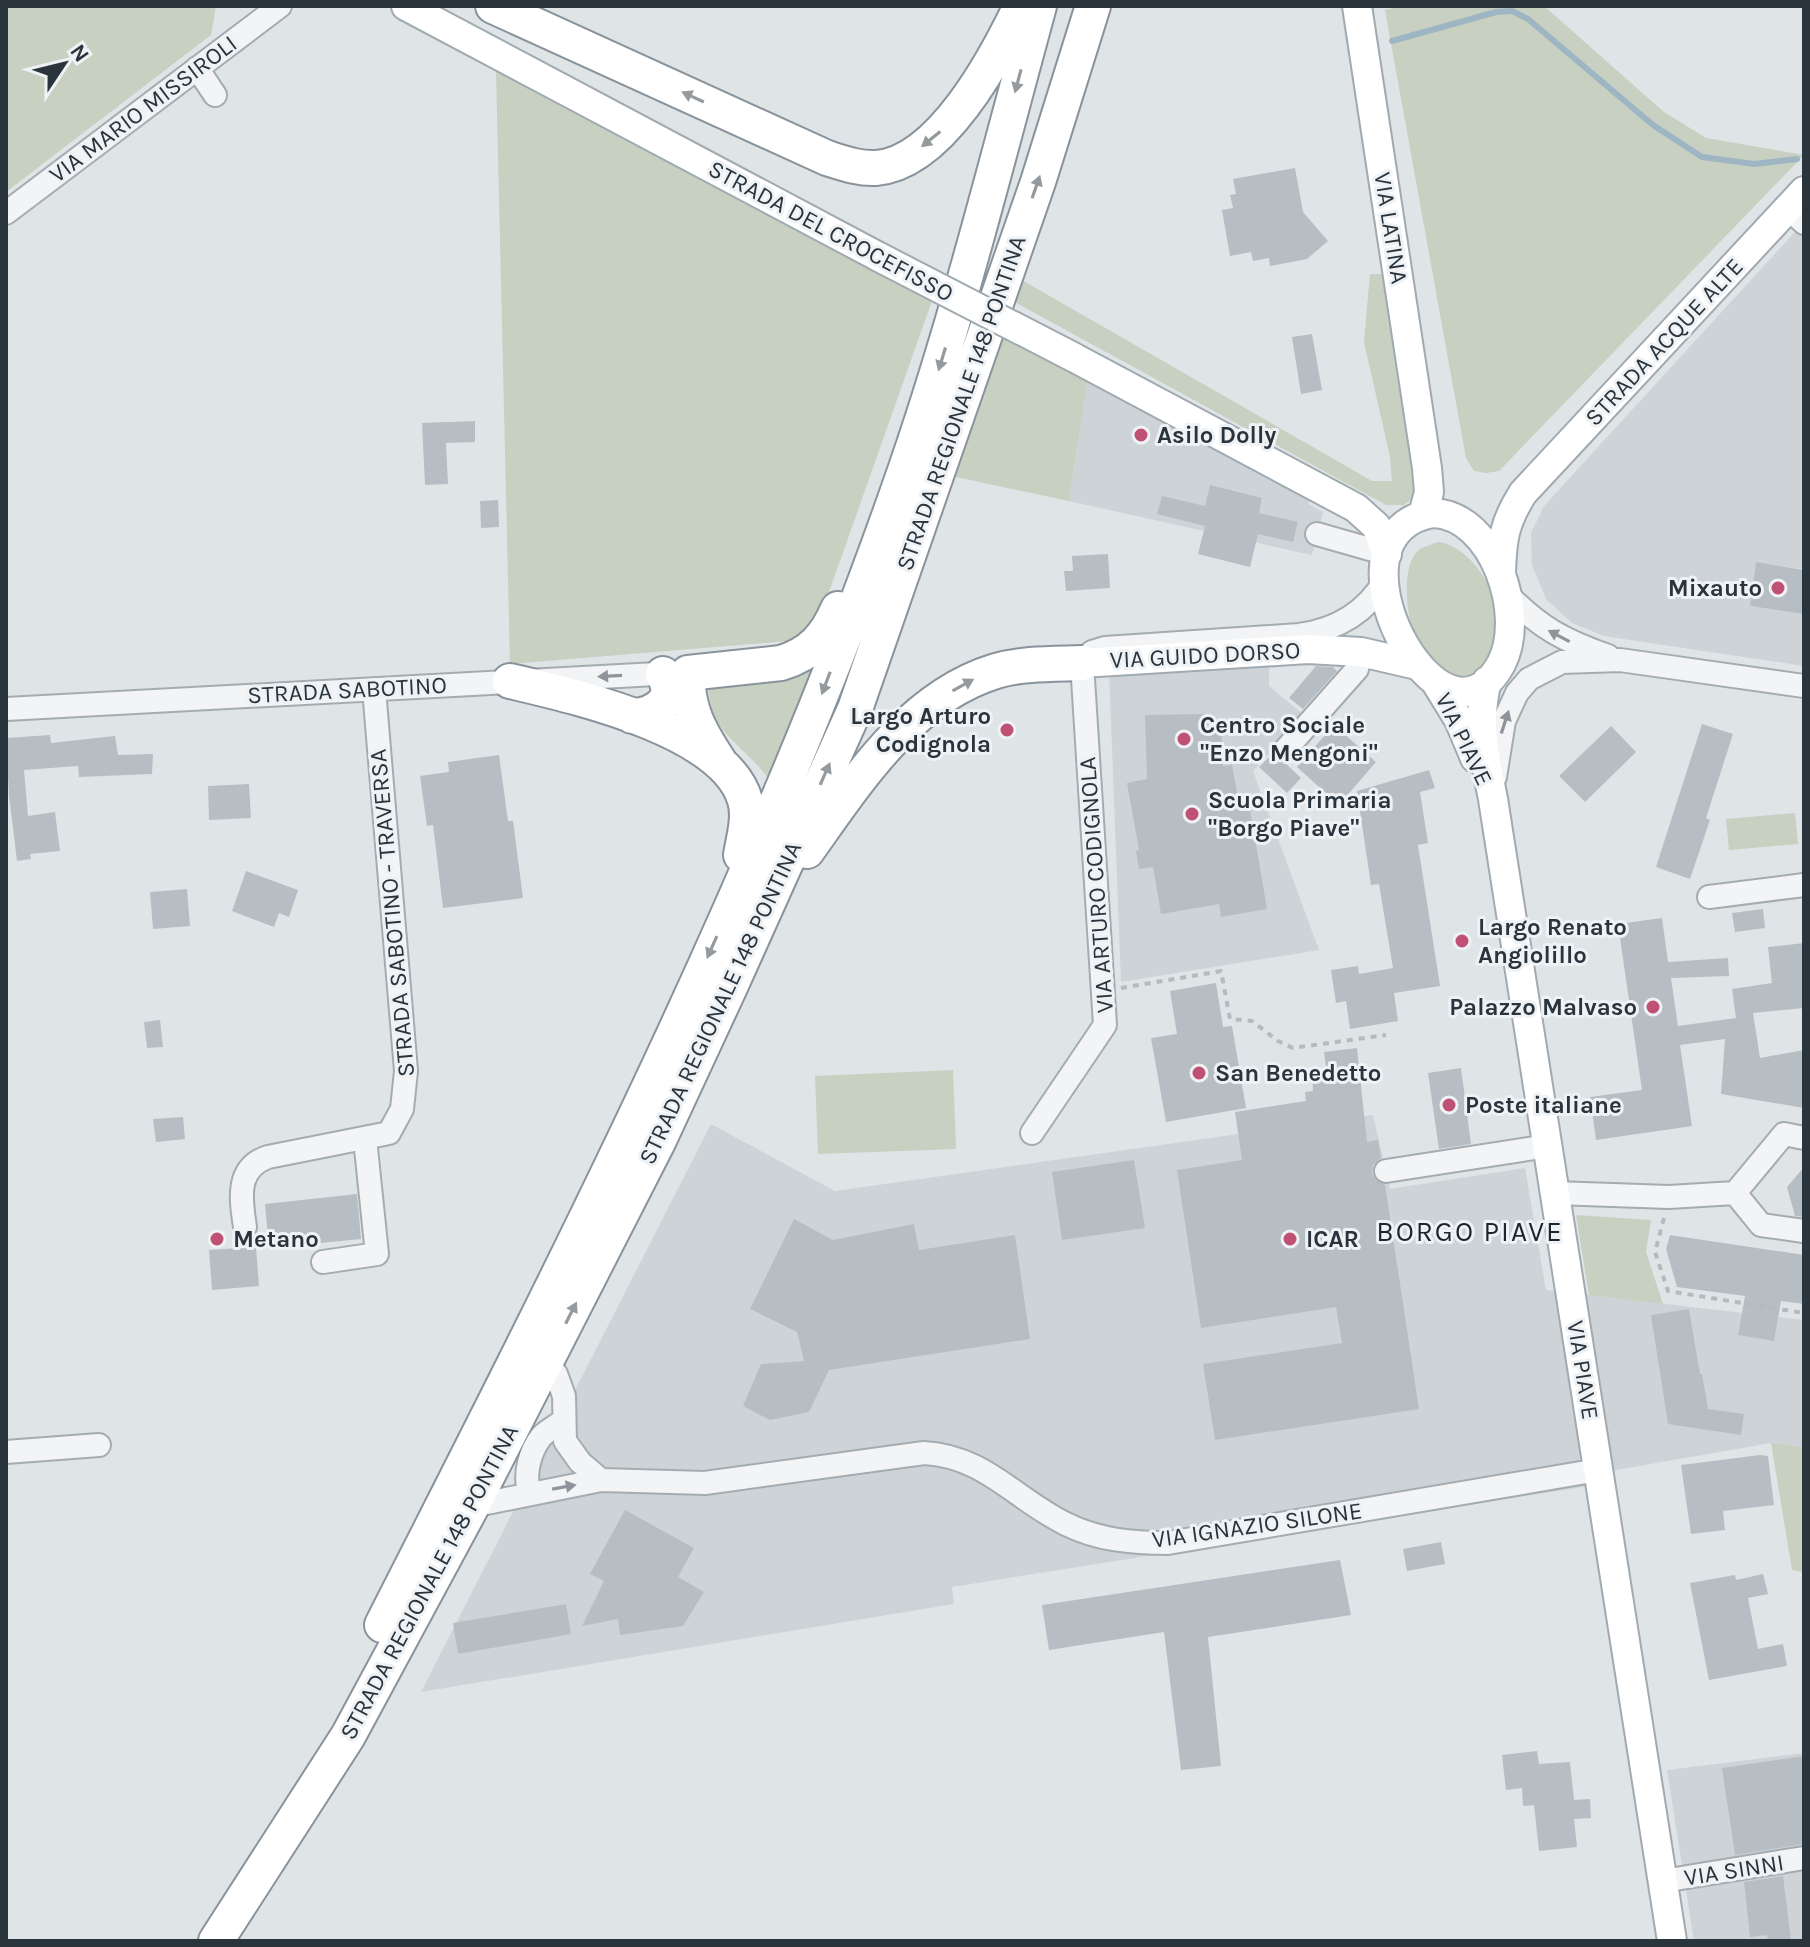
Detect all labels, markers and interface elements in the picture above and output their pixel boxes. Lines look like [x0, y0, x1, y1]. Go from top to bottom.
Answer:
north arrow [24, 24, 104, 104]
street label: VIA MARIO MISSIROLI [44, 29, 242, 189]
text: N [64, 39, 95, 67]
one-way arrow [1012, 69, 1024, 94]
one-way arrow [682, 91, 705, 104]
one-way arrow [921, 130, 941, 147]
street label: STRADA DEL CROCEFISSO [704, 154, 958, 308]
street label: VIA LATINA [1368, 170, 1414, 286]
one-way arrow [1030, 175, 1042, 199]
street label: STRADA REGIONALE 148 PONTINA [890, 231, 1032, 574]
street label: STRADA ACQUE ALTE [1579, 252, 1749, 432]
one-way arrow [935, 347, 948, 371]
place label: Asilo Dolly [1157, 421, 1276, 449]
marker: Asilo Dolly [1132, 426, 1150, 444]
place label: Mixauto [1668, 574, 1762, 602]
marker: Mixauto [1769, 579, 1787, 597]
one-way arrow [1547, 629, 1570, 643]
street label: VIA GUIDO DORSO [1109, 636, 1301, 674]
one-way arrow [597, 670, 622, 683]
street label: STRADA SABOTINO [247, 671, 447, 709]
one-way arrow [819, 671, 832, 695]
one-way arrow [952, 679, 974, 693]
street label: VIA PIAVE [1430, 688, 1498, 790]
place label: Largo Arturo Codignola [850, 702, 991, 758]
one-way arrow [1499, 710, 1511, 734]
place label: Centro Sociale "Enzo Mengoni" [1200, 711, 1378, 767]
marker: Largo Arturo Codignola [998, 721, 1016, 739]
marker: Centro Sociale "Enzo Mengoni" [1175, 730, 1193, 748]
street label: STRADA SABOTINO - TRAVERSA [364, 748, 420, 1078]
street label: VIA ARTURO CODIGNOLA [1073, 756, 1119, 1014]
one-way arrow [818, 763, 832, 786]
place label: Scuola Primaria "Borgo Piave" [1208, 786, 1391, 842]
marker: Scuola Primaria "Borgo Piave" [1183, 805, 1201, 823]
street label: STRADA REGIONALE 148 PONTINA [633, 837, 807, 1169]
place label: Largo Renato Angiolillo [1478, 913, 1627, 969]
marker: Largo Renato Angiolillo [1453, 932, 1471, 950]
one-way arrow [705, 935, 719, 959]
place label: Palazzo Malvaso [1449, 993, 1637, 1021]
marker: Palazzo Malvaso [1644, 998, 1662, 1016]
place label: San Benedetto [1215, 1059, 1381, 1087]
marker: San Benedetto [1190, 1064, 1208, 1082]
place label: Poste italiane [1465, 1091, 1622, 1119]
marker: Poste italiane [1440, 1096, 1458, 1114]
district label: BORGO PIAVE [1376, 1215, 1564, 1248]
place label: Metano [233, 1225, 319, 1253]
place label: ICAR [1306, 1225, 1359, 1253]
marker: Metano [208, 1230, 226, 1248]
marker: ICAR [1281, 1230, 1299, 1248]
one-way arrow [565, 1302, 578, 1325]
street label: VIA PIAVE [1561, 1319, 1605, 1421]
street label: STRADA REGIONALE 148 PONTINA [334, 1420, 524, 1744]
one-way arrow [552, 1480, 577, 1492]
street label: VIA IGNAZIO SILONE [1150, 1496, 1364, 1554]
street label: VIA SINNI [1682, 1848, 1786, 1892]

